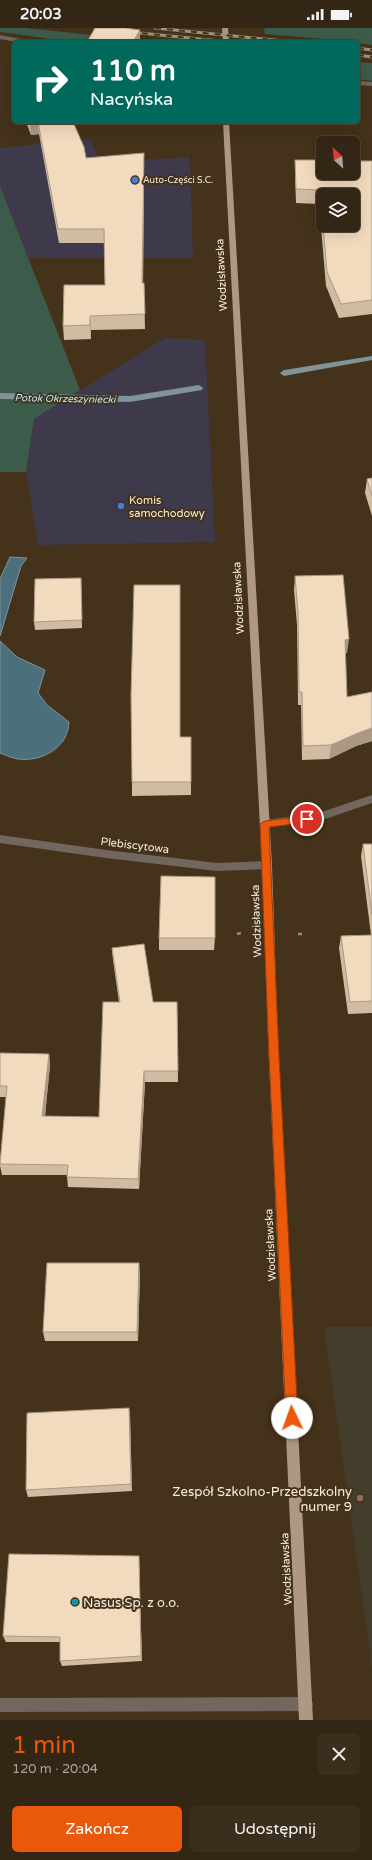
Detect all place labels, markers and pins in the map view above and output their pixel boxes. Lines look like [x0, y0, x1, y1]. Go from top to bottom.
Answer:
marker: Auto-Części S.C. [130, 175, 140, 185]
place label: Auto-Części S.C. [143, 175, 213, 186]
place label: Komis samochodowy [129, 494, 205, 520]
marker: Komis samochodowy [116, 501, 126, 511]
pin [290, 802, 324, 836]
place label: Zespół Szkolno-Przedszkolny numer 9 [172, 1484, 352, 1515]
marker: Zespół Szkolno-Przedszkolny numer 9 [355, 1493, 365, 1503]
place label: Nasus Sp. z o.o. [83, 1595, 179, 1611]
marker: Nasus Sp. z o.o. [70, 1597, 80, 1607]

